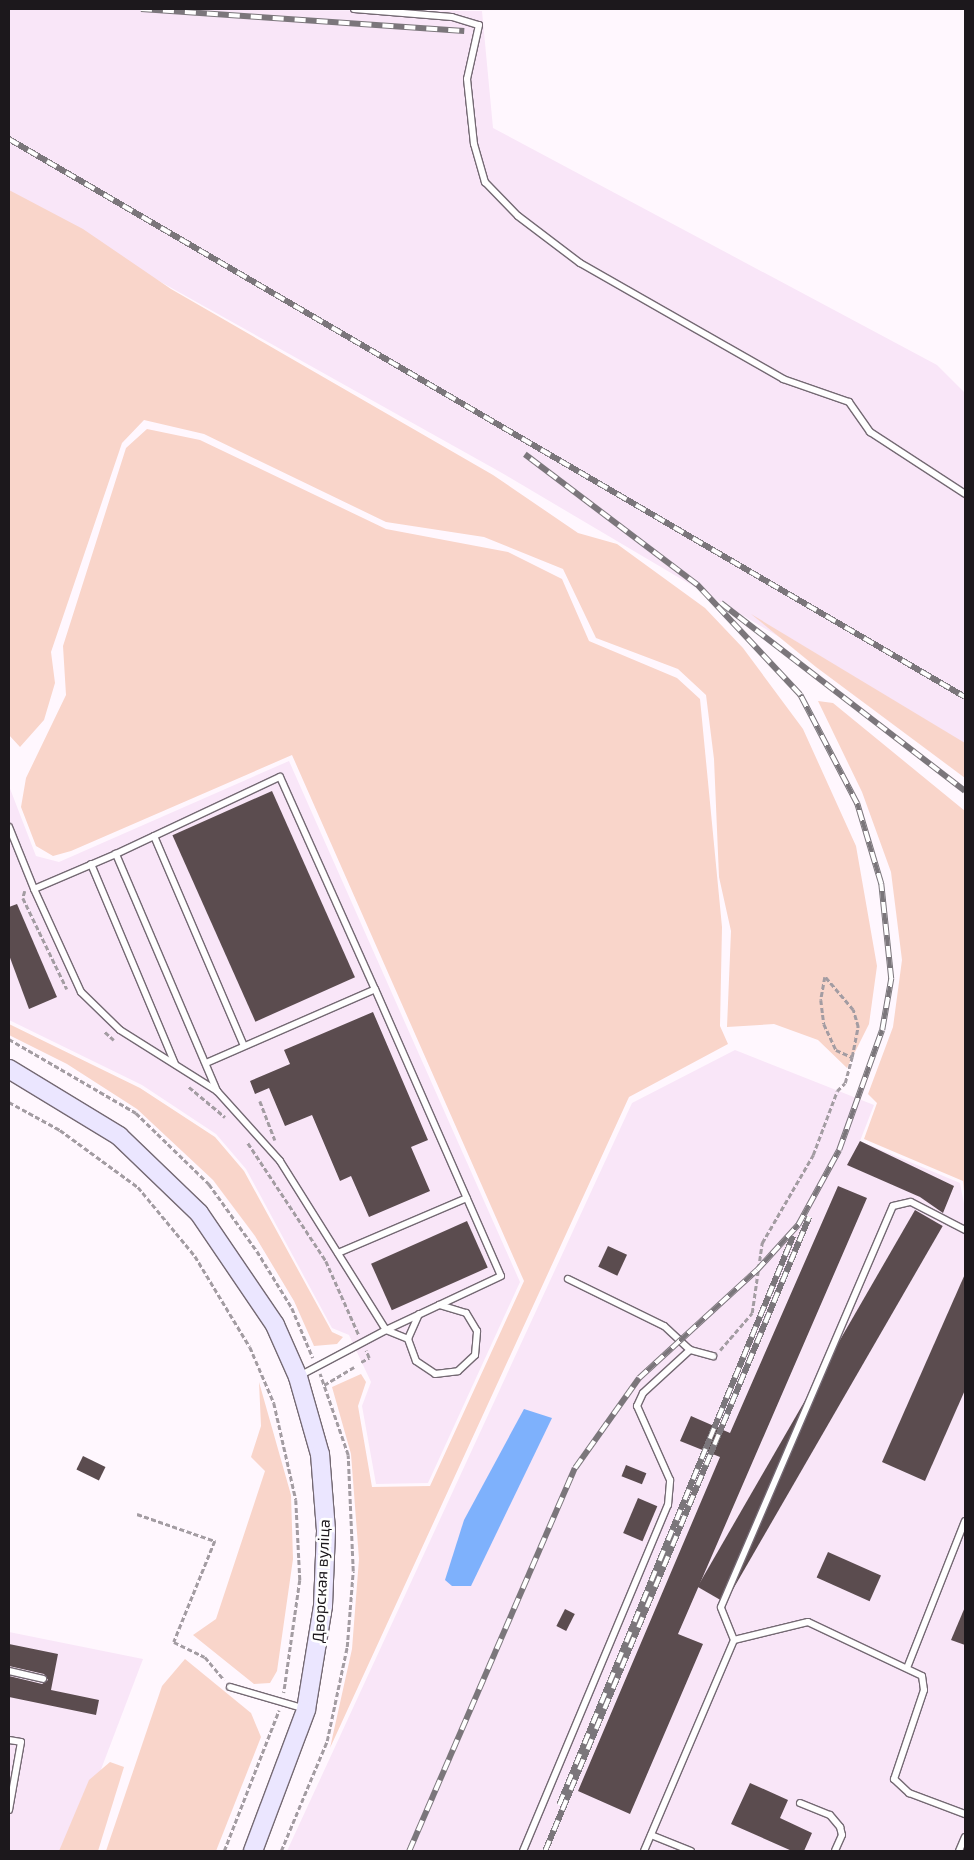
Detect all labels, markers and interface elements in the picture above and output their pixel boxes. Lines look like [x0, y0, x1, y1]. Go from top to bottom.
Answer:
street label: Дворская вуліца [308, 1519, 334, 1643]

